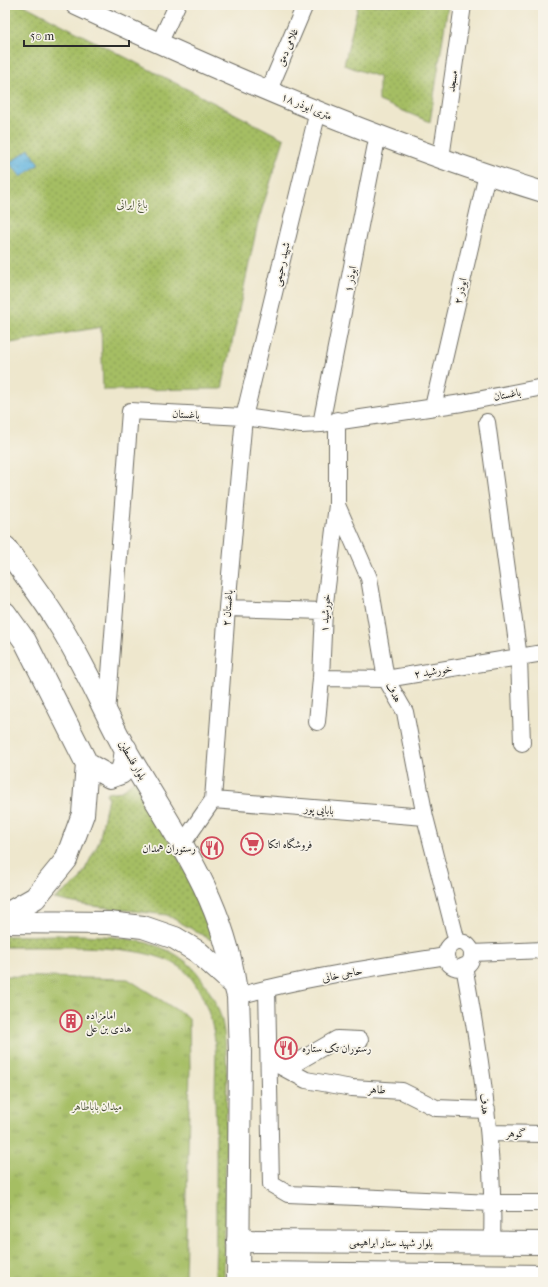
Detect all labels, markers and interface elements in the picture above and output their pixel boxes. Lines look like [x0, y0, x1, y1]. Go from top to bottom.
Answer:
scale bar [24, 22, 129, 48]
street label: غلامی دمق [274, 26, 301, 68]
text: 50 m [30, 29, 54, 43]
street label: مسجد [445, 69, 460, 93]
street label: ۱۸ متری ابوذر [279, 90, 334, 123]
park label: باغ ایرانی [117, 198, 147, 214]
street label: شهید رحیمی [270, 241, 295, 288]
street label: ابوذر ۱ [342, 265, 359, 293]
street label: ابوذر ۲ [451, 277, 470, 305]
street label: باغستان [492, 385, 522, 404]
street label: باغستان [172, 407, 200, 422]
street label: باغستان ۲ [219, 589, 236, 627]
street label: خورشید ۱ [318, 593, 333, 633]
street label: خورشید ۲ [413, 662, 453, 681]
street label: هدف [383, 680, 404, 705]
street label: بلوار فلسطین [116, 738, 149, 782]
street label: بابایی پور [302, 802, 334, 818]
supermarket icon: فروشگاه اتکا [239, 831, 265, 857]
restaurant icon: رستوران همدان [199, 835, 225, 861]
place label: فروشگاه اتکا [268, 837, 312, 852]
place label: رستوران همدان [142, 842, 196, 855]
street label: حاجی خانی [321, 964, 364, 985]
building icon: امامزاده هادی بن علی [58, 1008, 84, 1034]
place label: امامزاده هادی بن علی [86, 1009, 131, 1037]
restaurant icon: رستوران تک ستاره [273, 1035, 299, 1061]
place label: رستوران تک ستاره [302, 1042, 371, 1055]
street label: طاهر [367, 1082, 386, 1097]
street label: هدف [477, 1093, 492, 1115]
park label: میدان باباطاهر [71, 1100, 122, 1114]
street label: گوهر [505, 1127, 526, 1141]
street label: بلوار شهید ستار ابراهیمی [349, 1235, 433, 1252]

